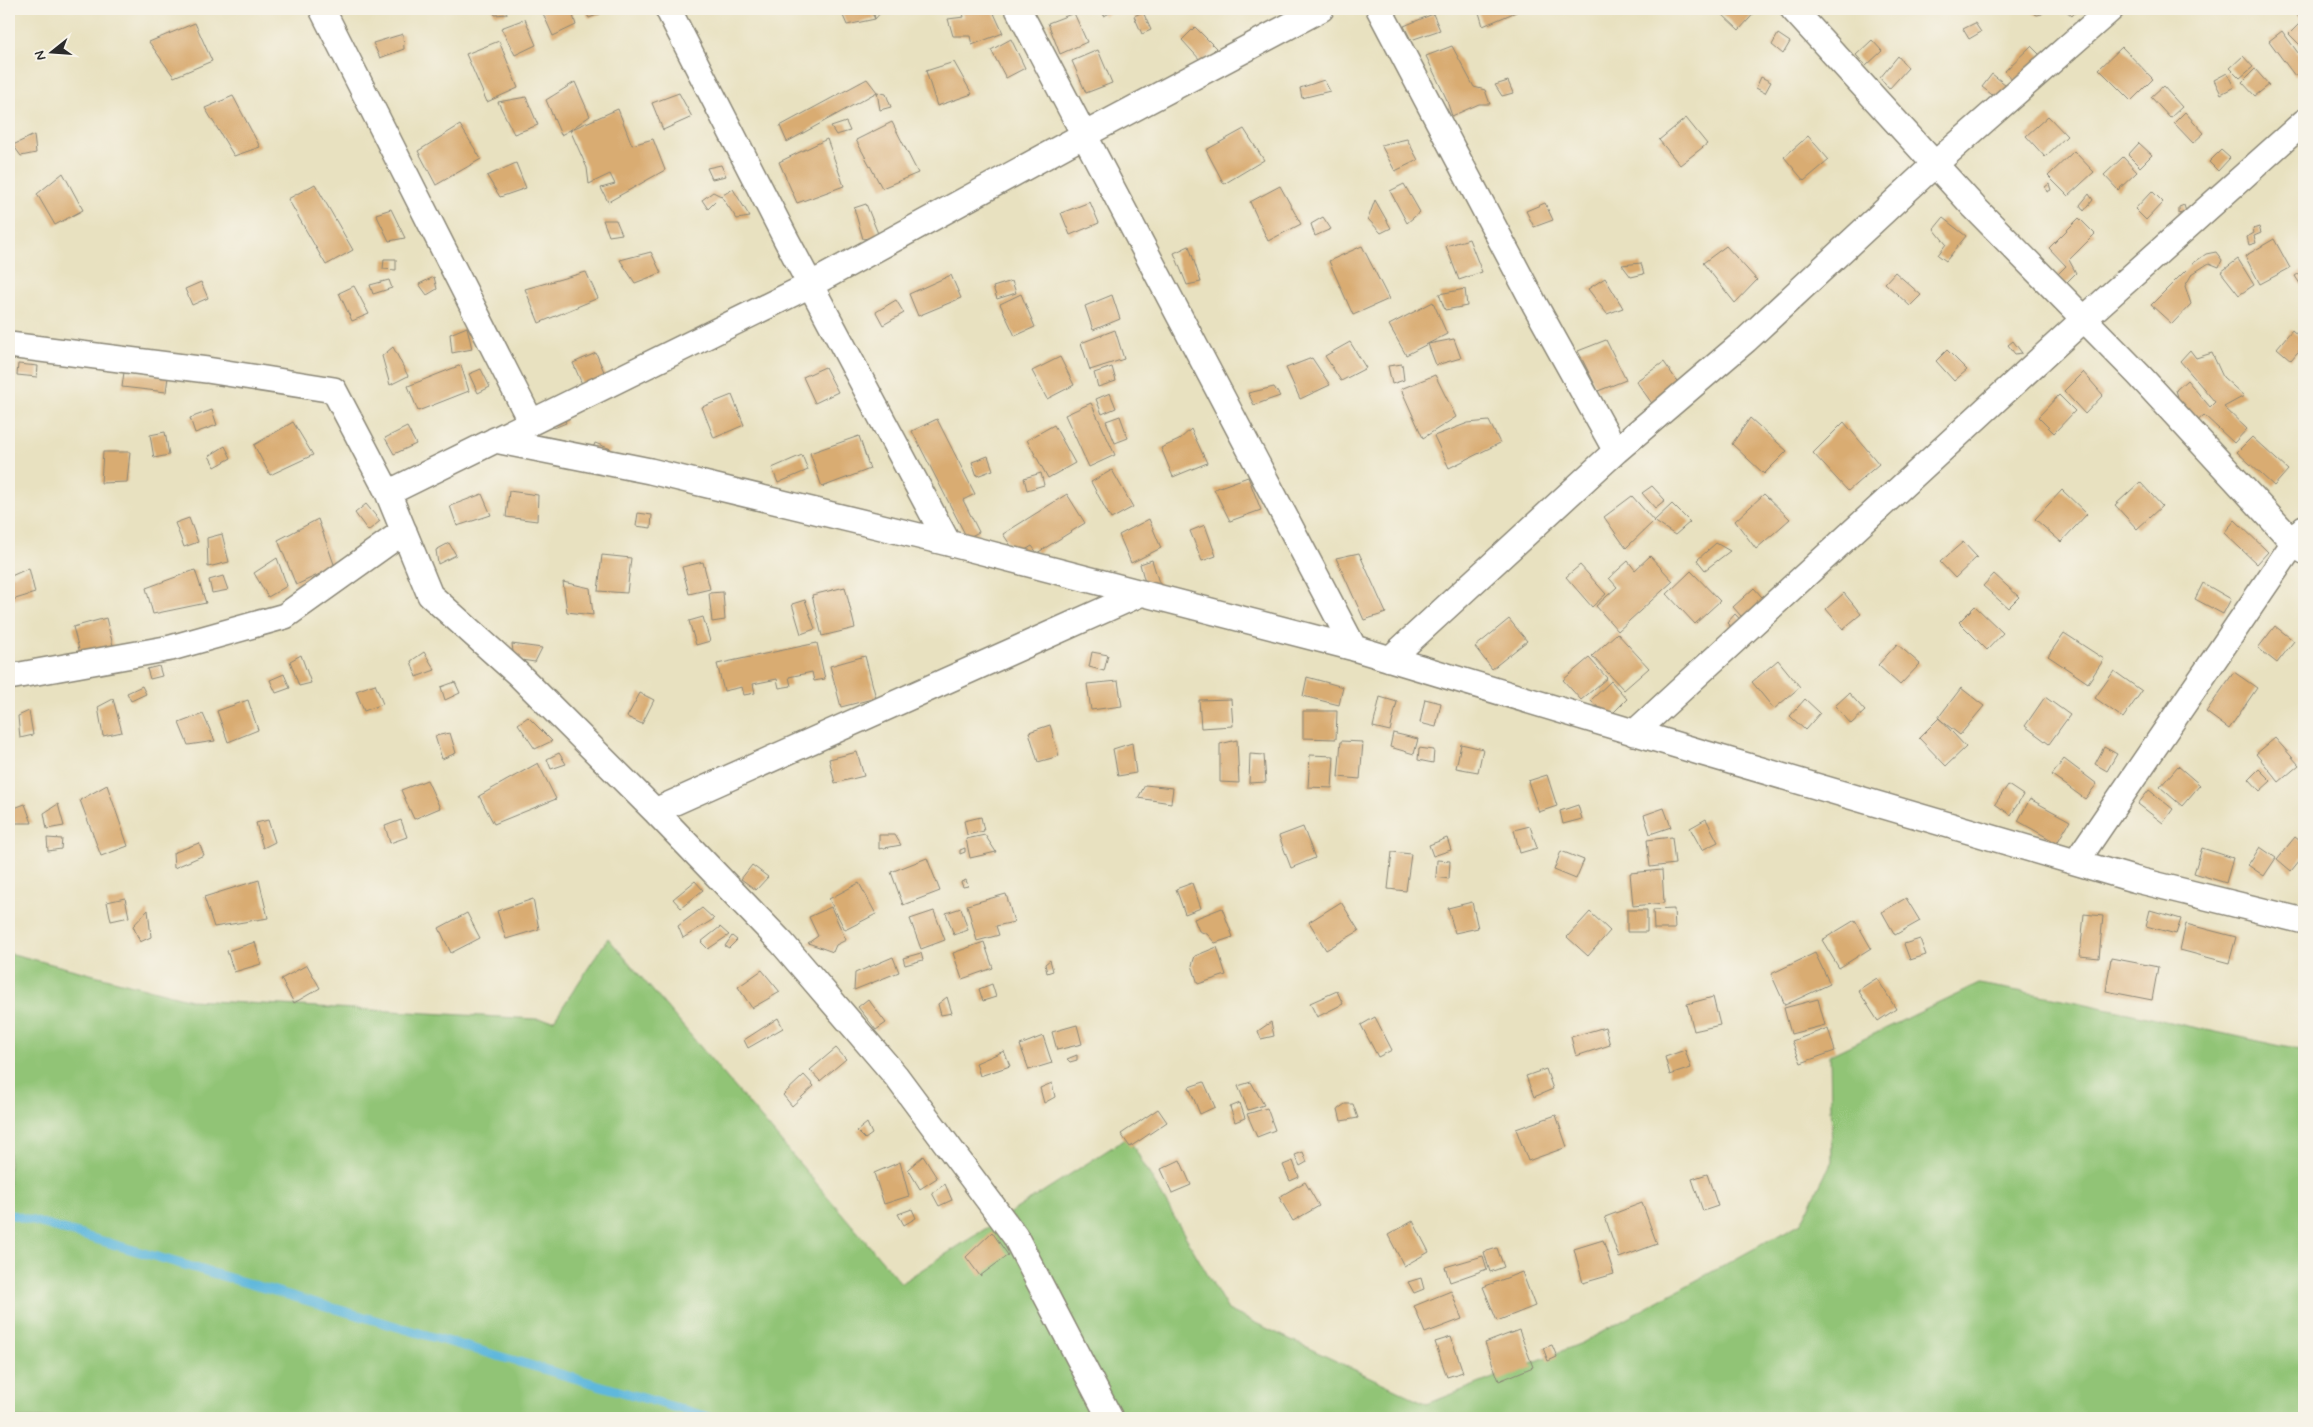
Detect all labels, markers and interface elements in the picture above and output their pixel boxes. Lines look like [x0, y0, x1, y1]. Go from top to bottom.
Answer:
north arrow [28, 28, 78, 78]
text: N [31, 48, 50, 63]

